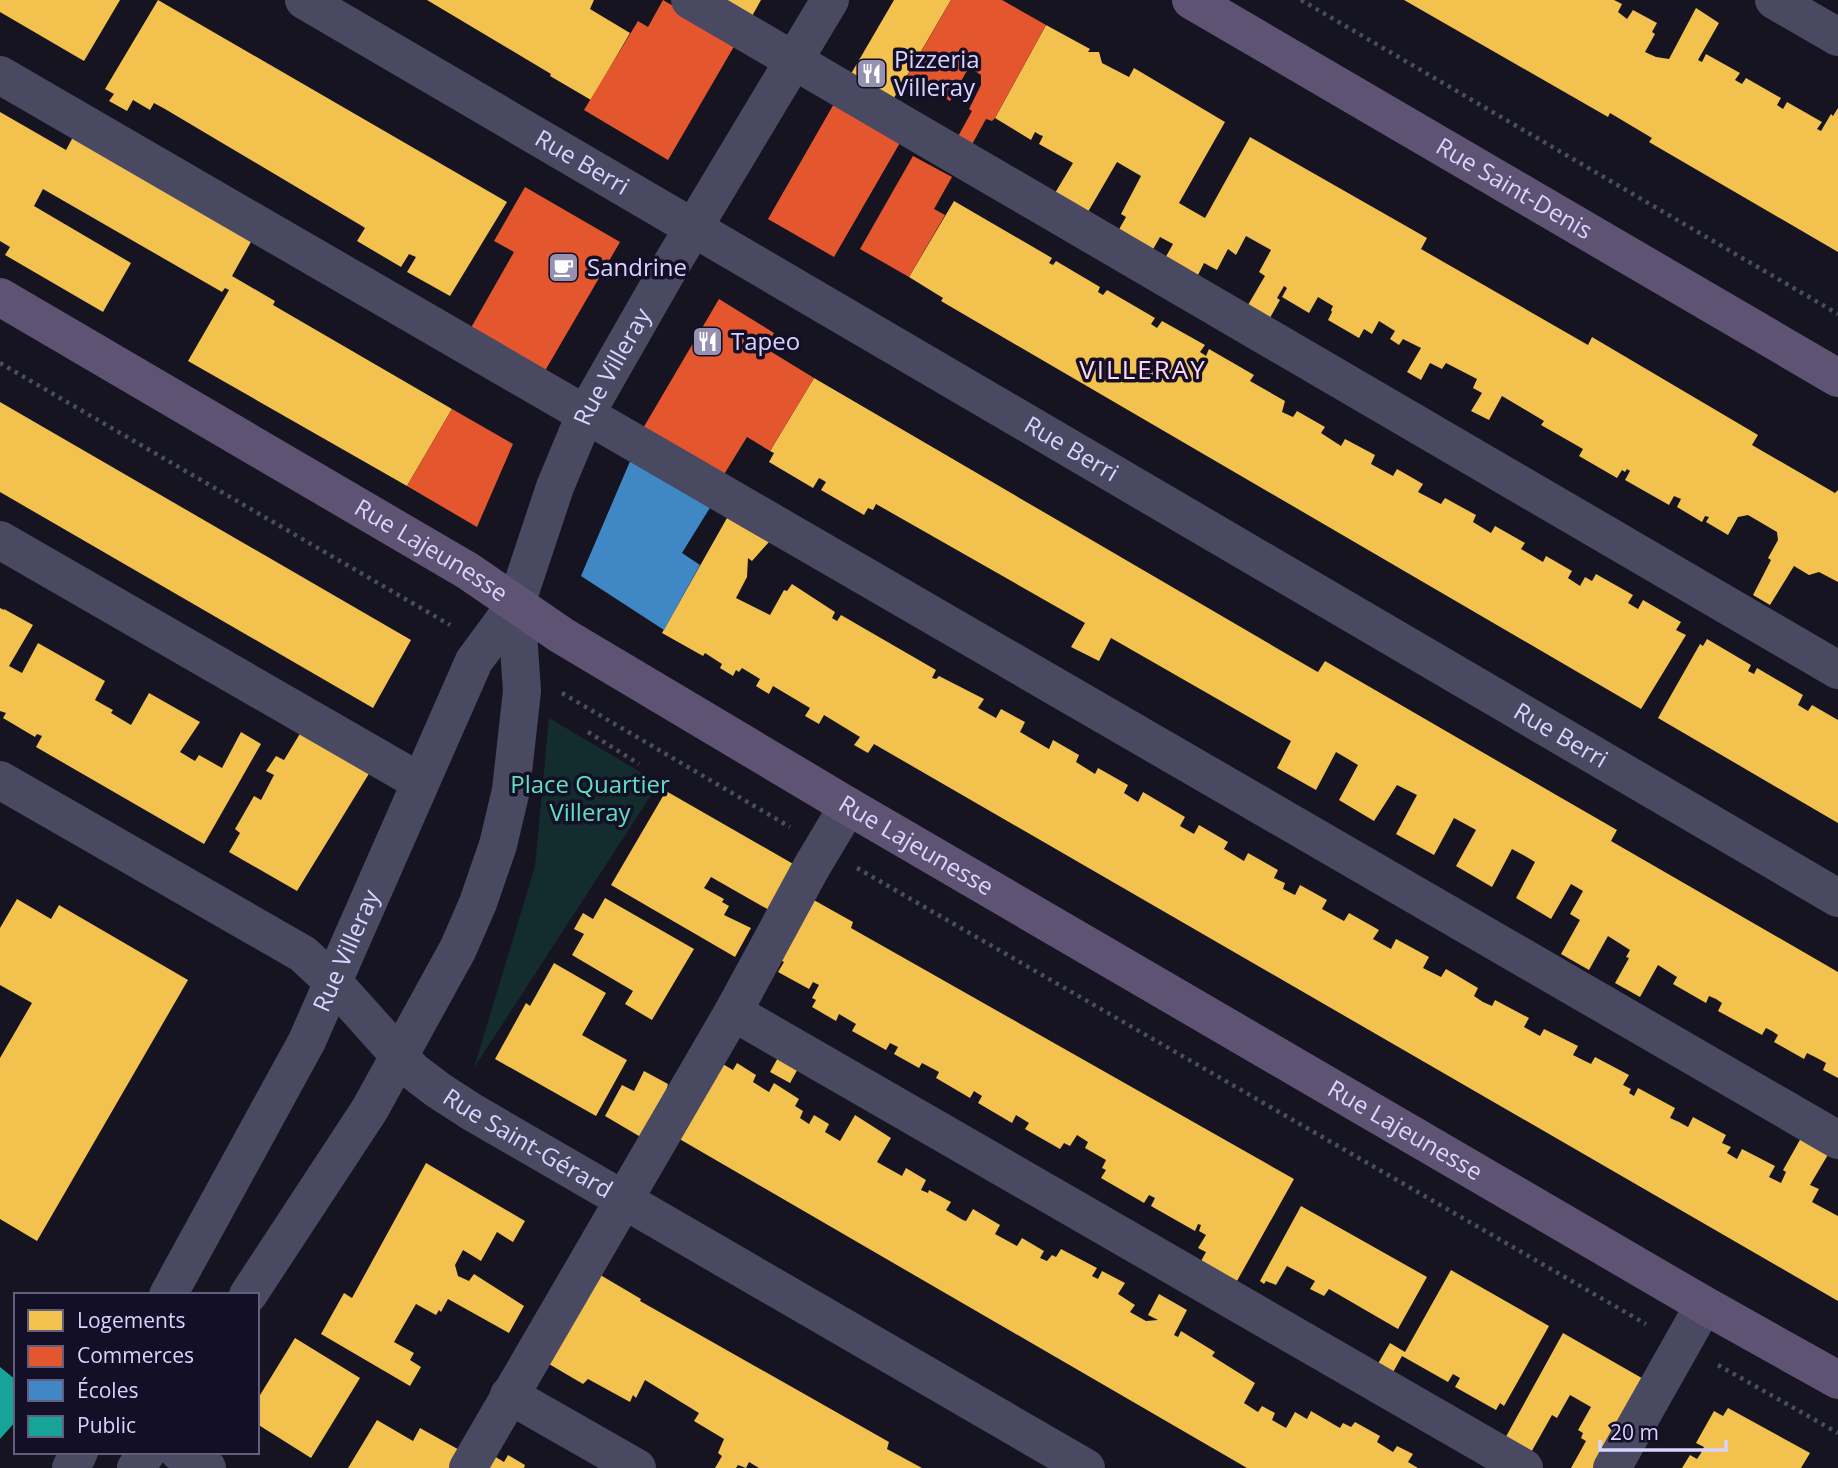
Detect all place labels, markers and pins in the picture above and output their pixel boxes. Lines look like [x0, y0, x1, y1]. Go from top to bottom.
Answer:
place label: Pizzeria Villeray [894, 42, 980, 103]
restaurant icon: Pizzeria Villeray [854, 57, 888, 91]
place label: Sandrine [587, 250, 687, 283]
cafe icon: Sandrine [547, 251, 581, 285]
place label: Tapeo [731, 324, 800, 357]
restaurant icon: Tapeo [691, 325, 725, 359]

